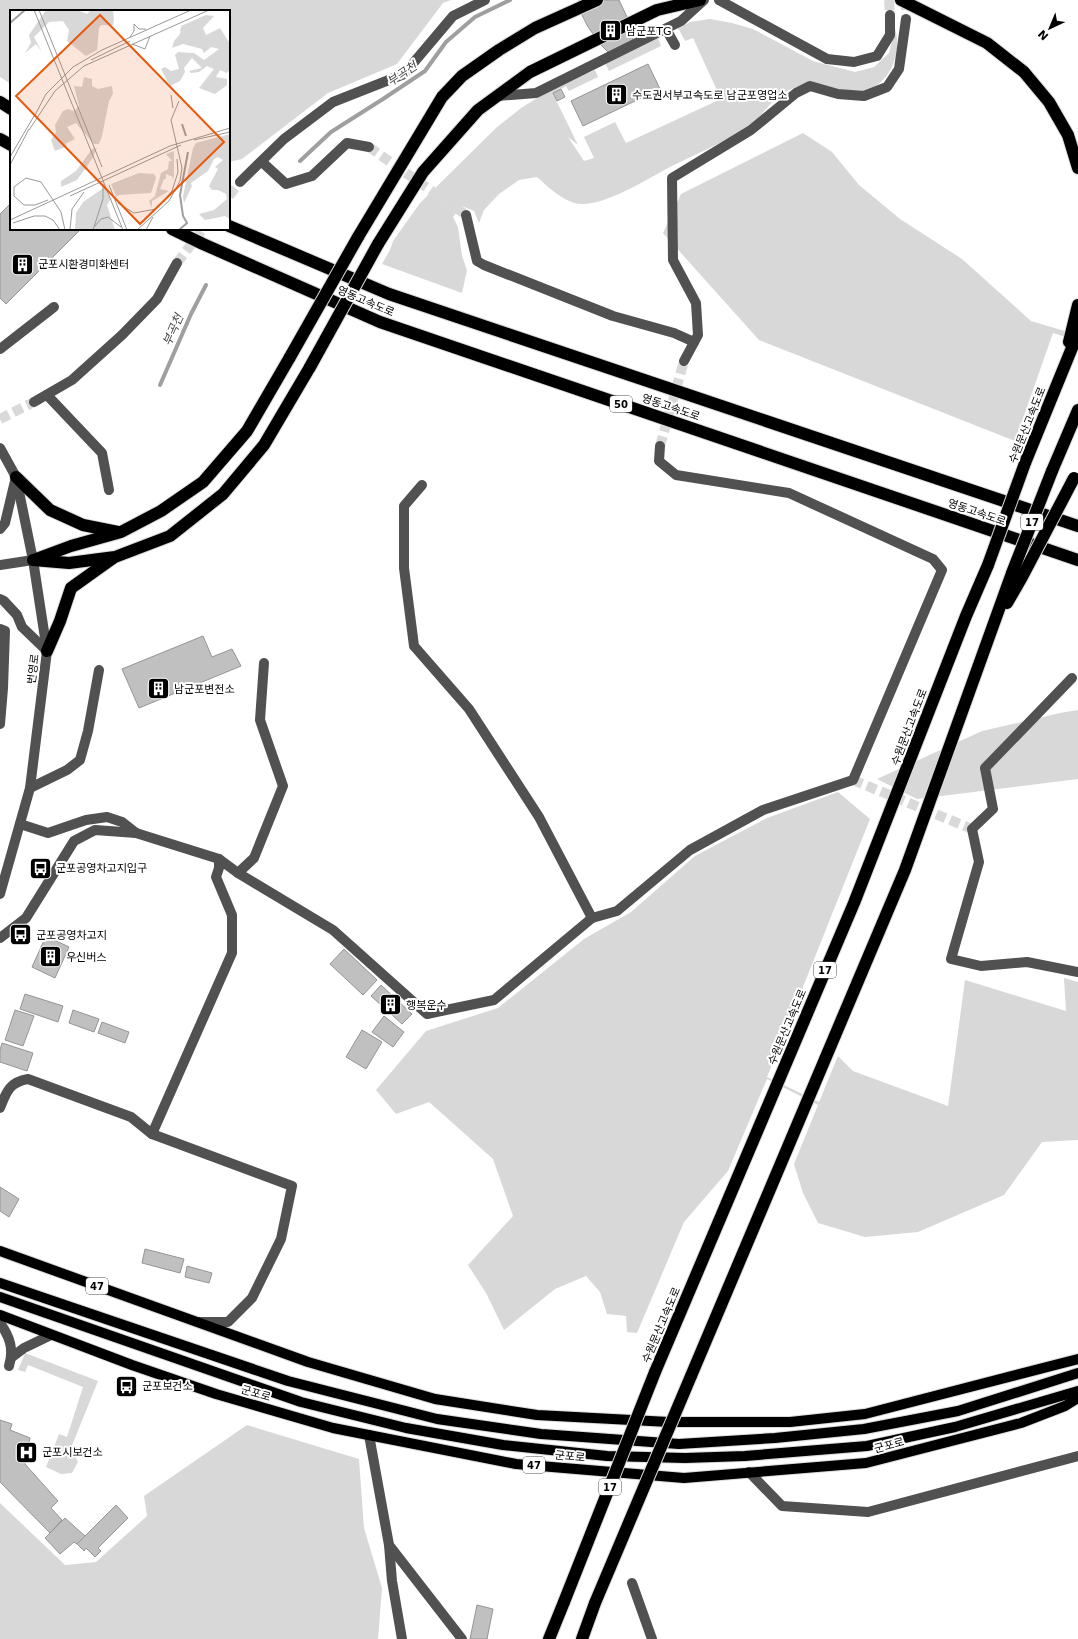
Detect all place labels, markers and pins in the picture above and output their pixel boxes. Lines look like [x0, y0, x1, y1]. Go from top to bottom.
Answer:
building icon: 남군포TG [598, 18, 624, 44]
place label: 남군포TG [626, 25, 672, 38]
building icon: 수도권서부고속도로 남군포영업소 [603, 82, 629, 108]
place label: 수도권서부고속도로 남군포영업소 [632, 89, 787, 102]
building icon: 군포시환경미화센터 [10, 251, 36, 277]
place label: 군포시환경미화센터 [38, 258, 129, 271]
building icon: 남군포변전소 [146, 676, 172, 702]
place label: 남군포변전소 [174, 683, 235, 696]
bus stop icon: 군포공영차고지입구 [28, 855, 54, 881]
place label: 군포공영차고지입구 [56, 862, 147, 875]
bus stop icon: 군포공영차고지 [8, 922, 34, 948]
place label: 군포공영차고지 [36, 929, 107, 942]
building icon: 우신버스 [38, 944, 64, 970]
place label: 우신버스 [66, 951, 106, 964]
building icon: 행복운수 [378, 992, 404, 1018]
place label: 행복운수 [406, 999, 446, 1012]
bus stop icon: 군포보건소 [113, 1373, 139, 1399]
place label: 군포보건소 [142, 1380, 193, 1393]
hospital icon: 군포시보건소 [13, 1439, 39, 1465]
place label: 군포시보건소 [42, 1446, 103, 1459]

